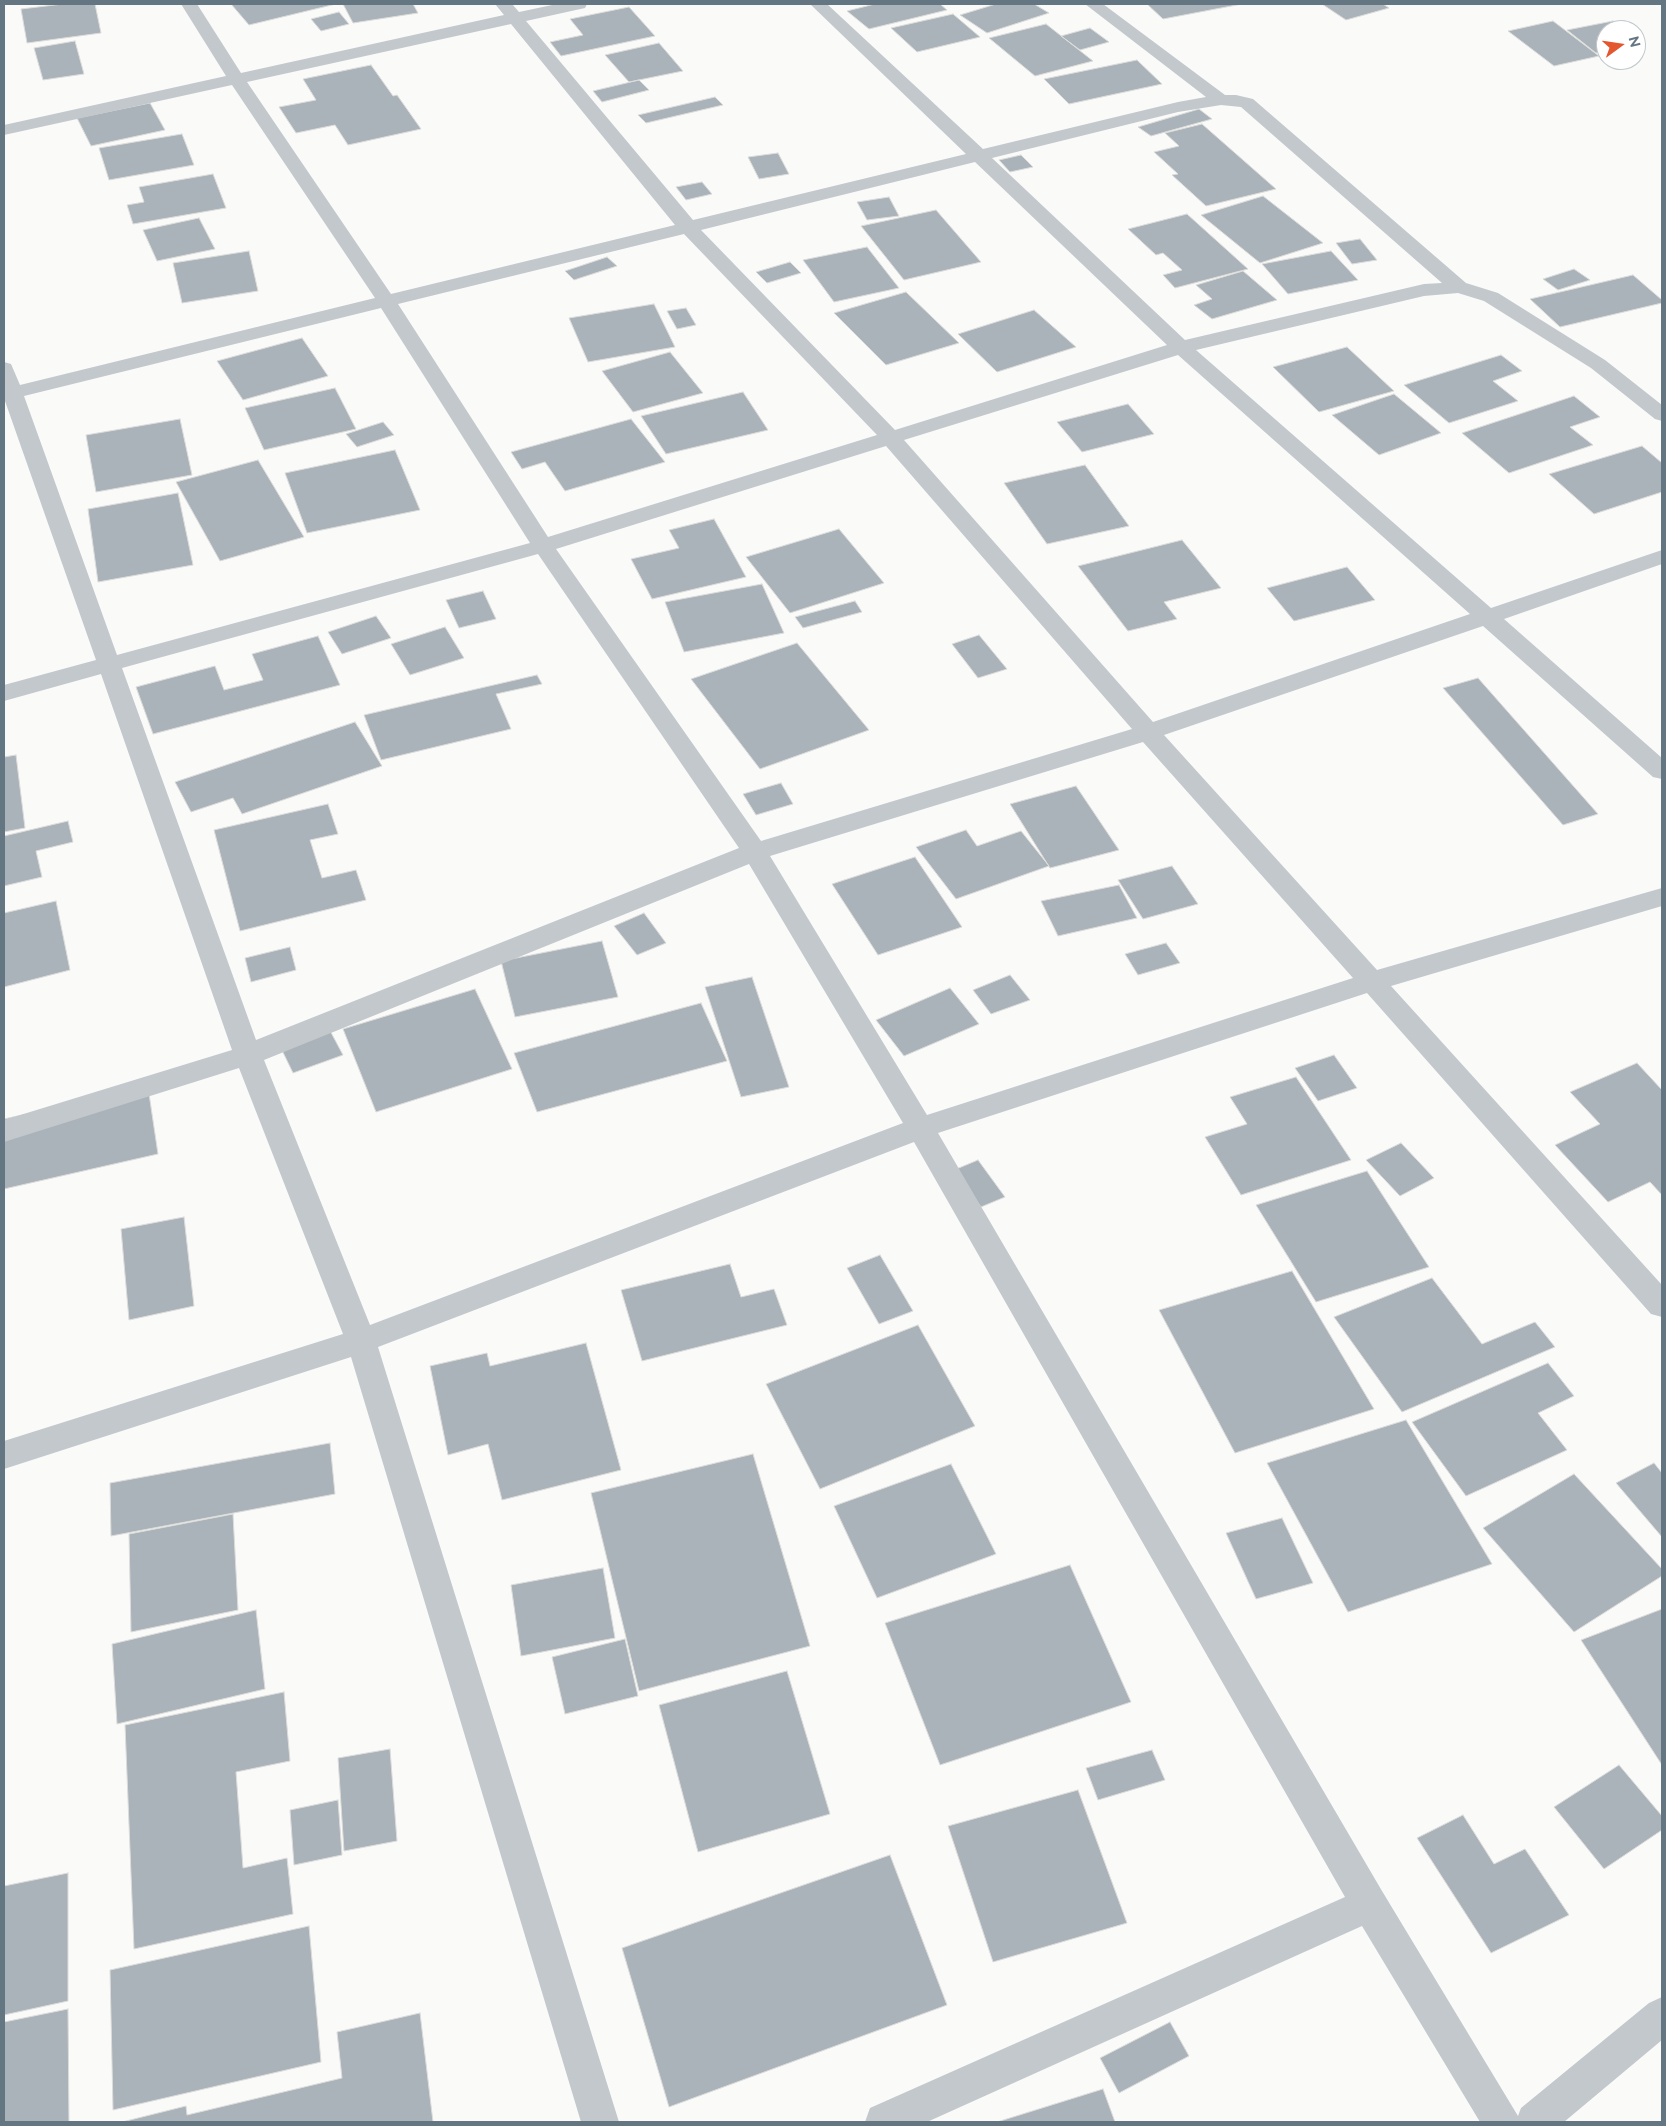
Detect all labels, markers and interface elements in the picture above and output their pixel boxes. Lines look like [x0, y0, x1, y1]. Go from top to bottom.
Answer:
north arrow [1596, 20, 1646, 70]
text: N [1626, 34, 1644, 49]

